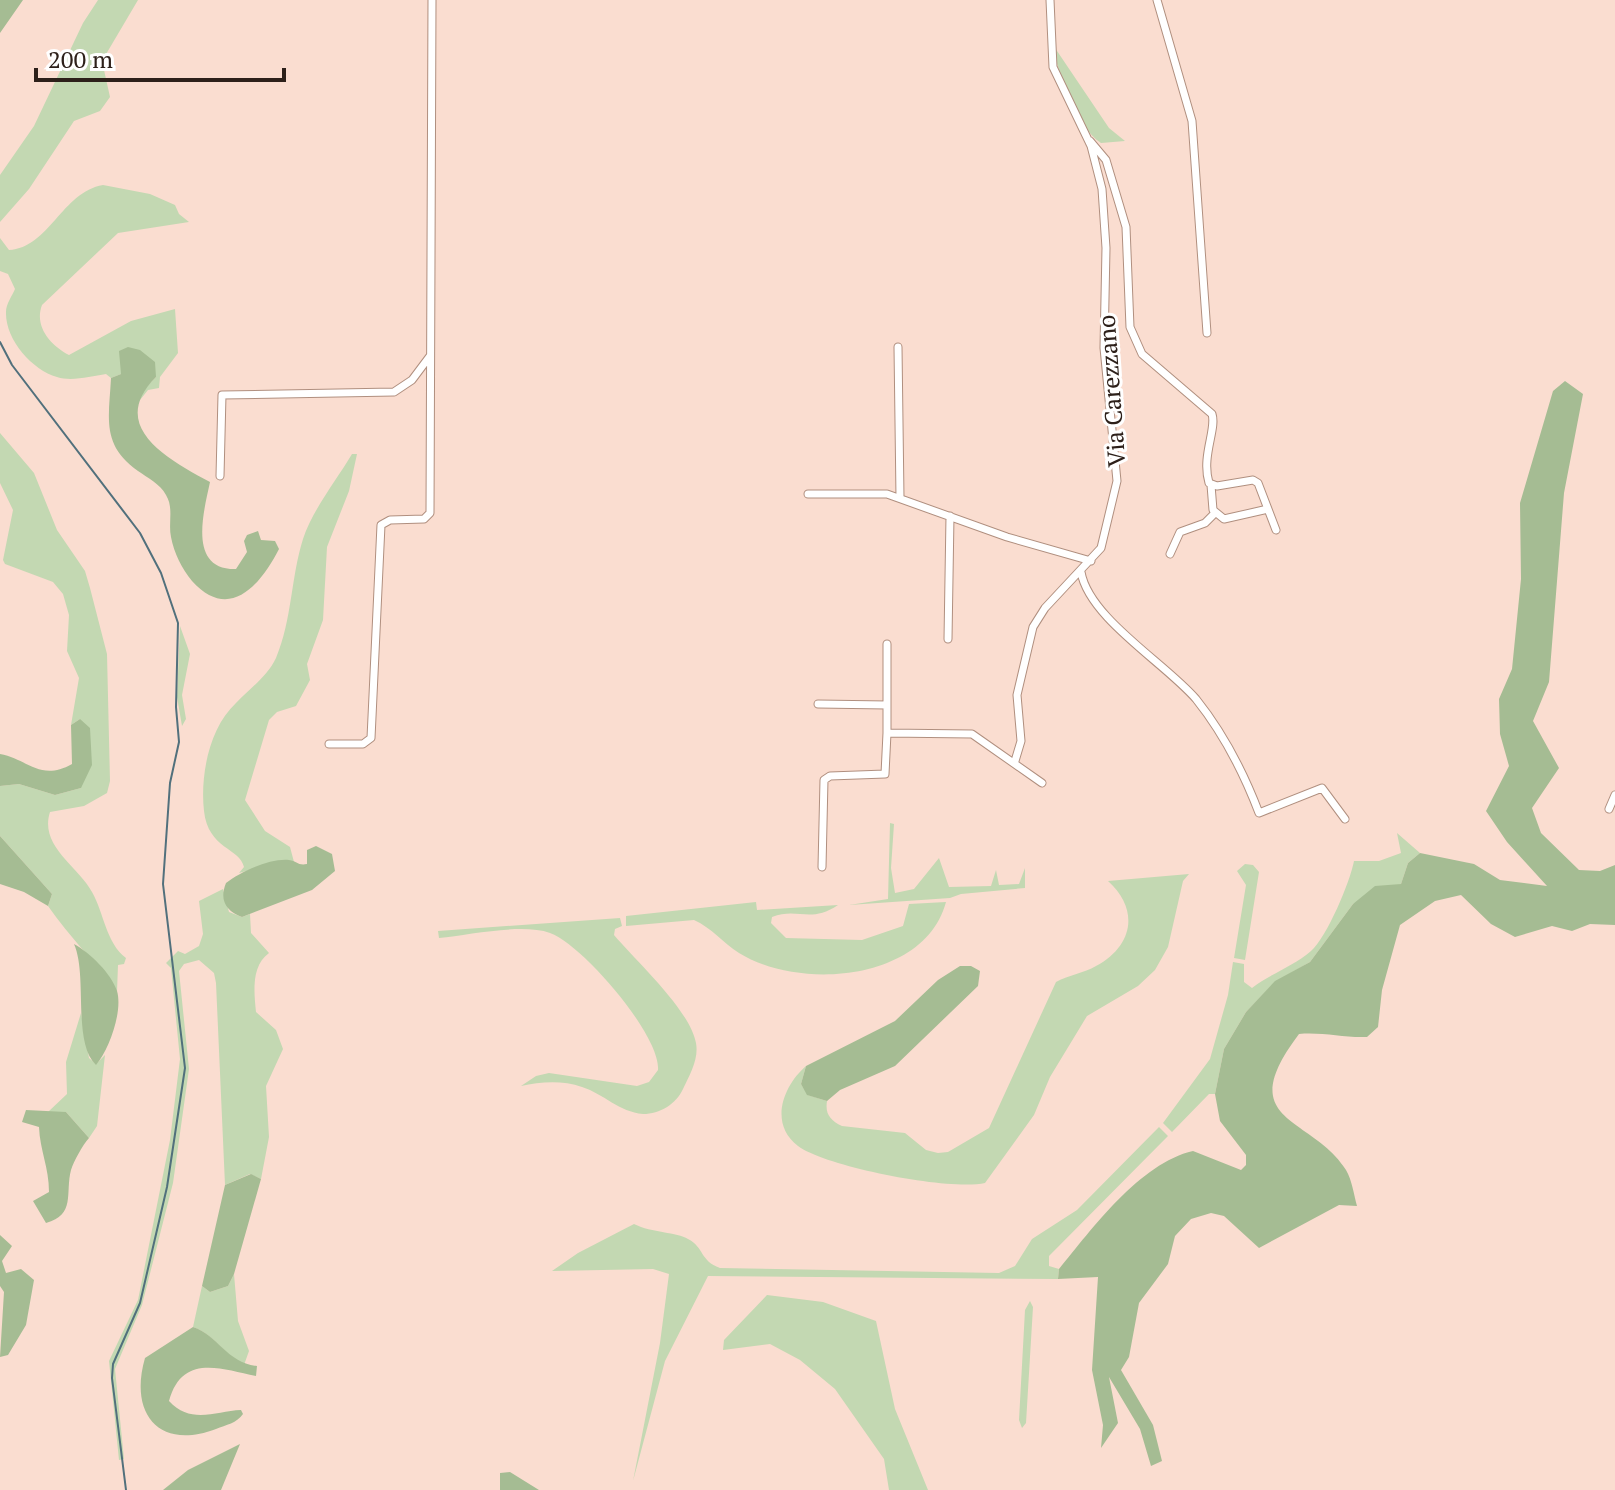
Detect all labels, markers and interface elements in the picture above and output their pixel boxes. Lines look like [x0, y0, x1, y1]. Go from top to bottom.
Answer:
scale bar [36, 32, 284, 82]
text: 200 m [48, 43, 113, 75]
street label: Via Carezzano [1090, 314, 1132, 468]

